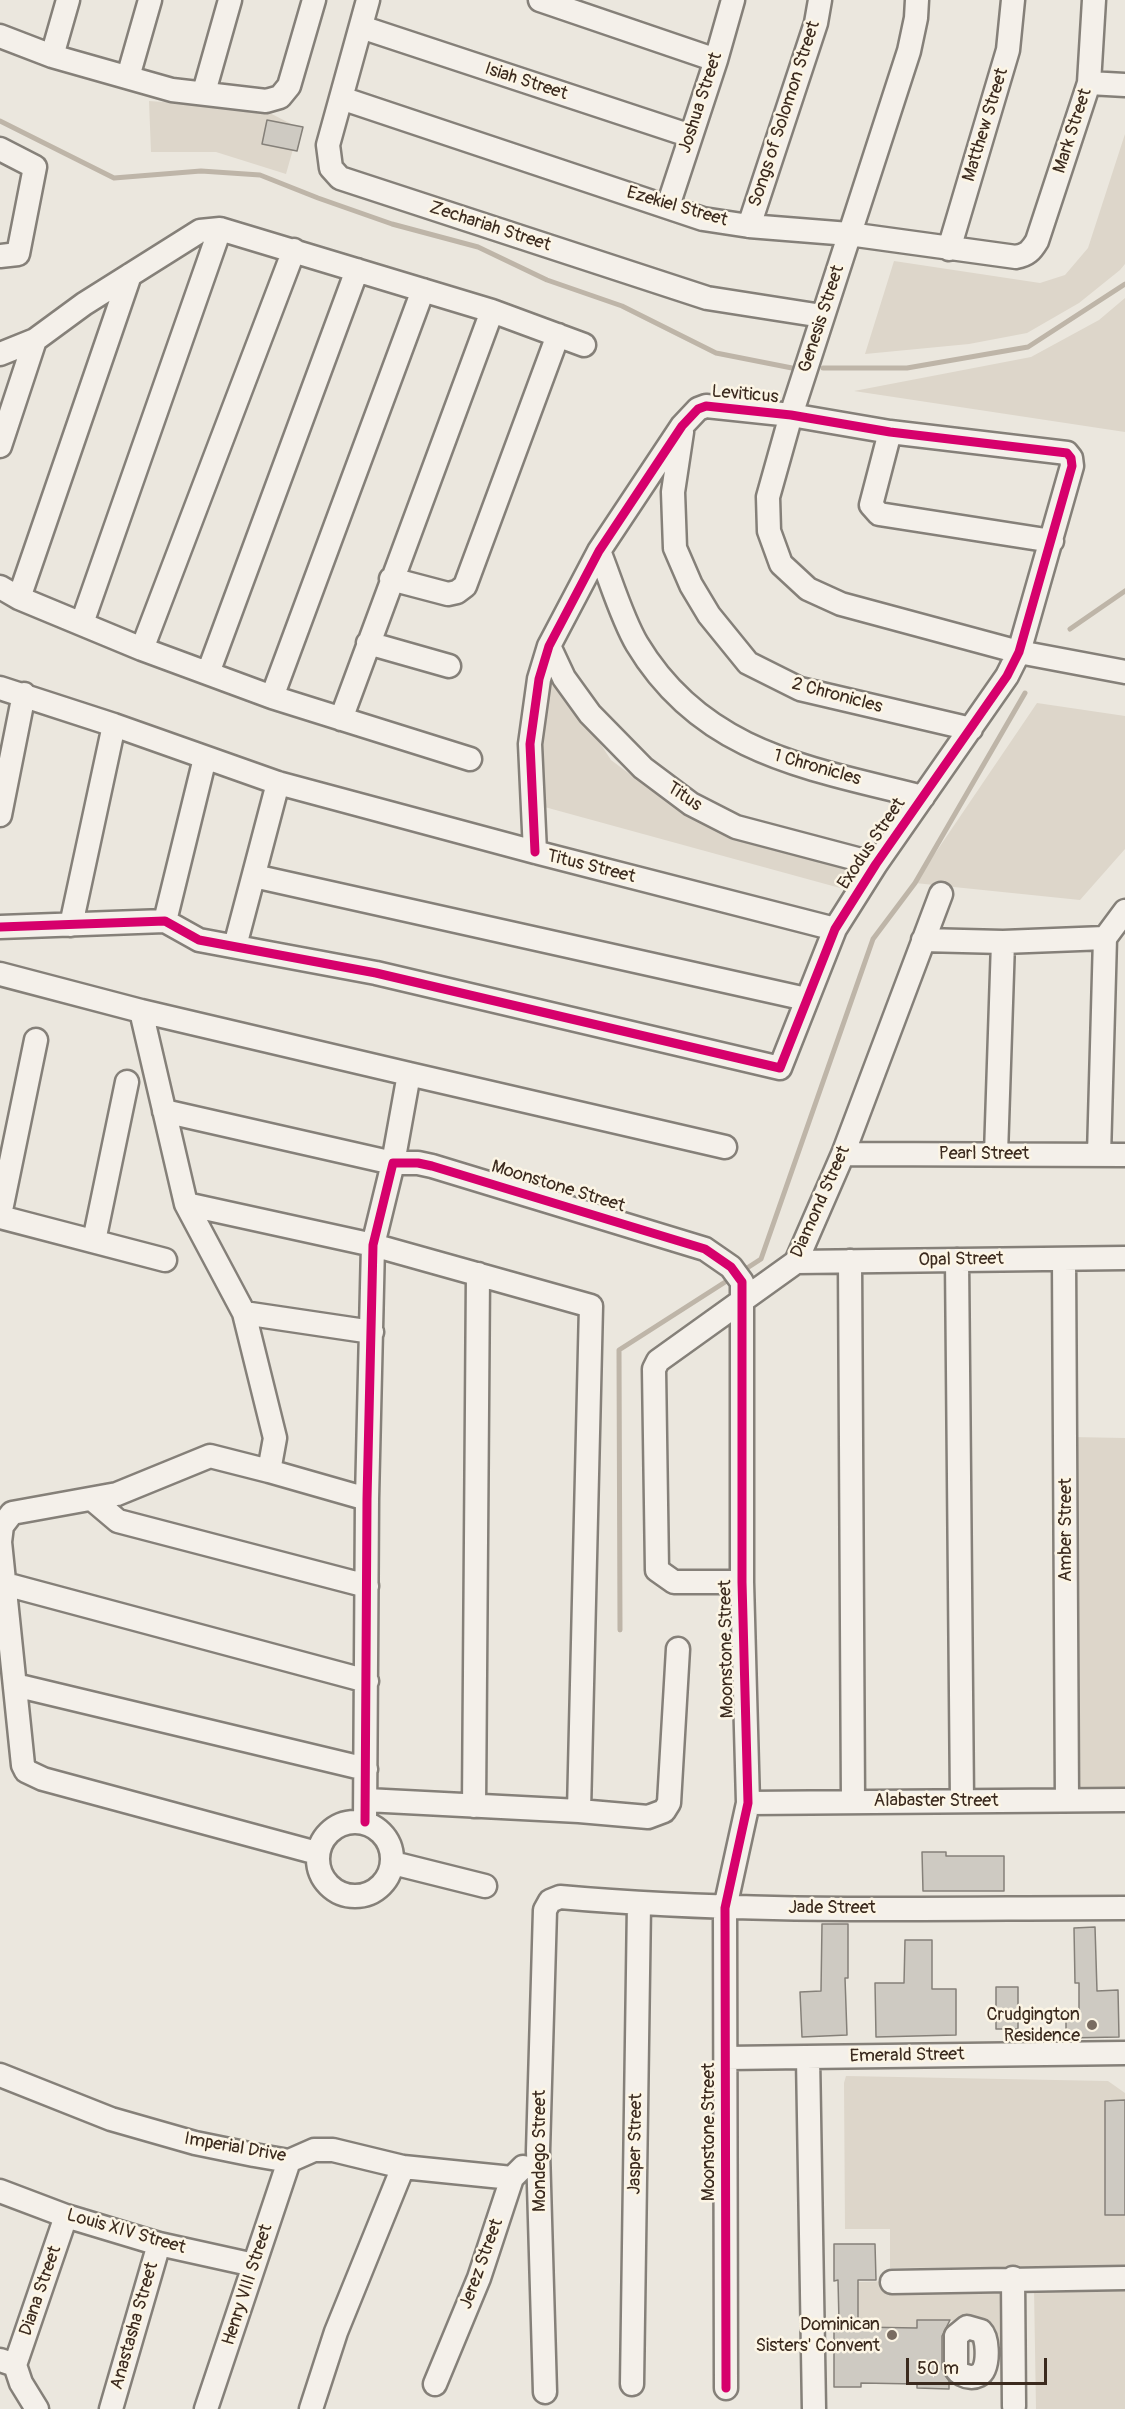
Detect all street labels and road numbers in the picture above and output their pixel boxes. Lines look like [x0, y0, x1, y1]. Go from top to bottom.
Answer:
street label: Songs of Solomon Street [745, 18, 825, 210]
street label: Joshua Street [675, 50, 727, 156]
street label: Isiah Street [482, 58, 570, 106]
street label: Matthew Street [958, 66, 1014, 184]
street label: Mark Street [1049, 86, 1097, 176]
street label: Ezekiel Street [624, 182, 730, 232]
street label: Zechariah Street [427, 197, 553, 257]
street label: Genesis Street [794, 263, 850, 375]
street label: Leviticus [711, 381, 779, 409]
street label: 2 Chronicles [789, 674, 885, 718]
street label: 1 Chronicles [771, 745, 863, 791]
street label: Titus [662, 778, 706, 816]
street label: Exodus Street [833, 794, 911, 894]
street label: Titus Street [545, 846, 637, 888]
street label: Diamond Street [787, 1143, 855, 1261]
street label: Pearl Street [939, 1143, 1029, 1165]
street label: Moonstone Street [489, 1156, 627, 1218]
street label: Opal Street [918, 1248, 1004, 1272]
street label: Amber Street [1055, 1478, 1077, 1582]
street label: Moonstone Street [715, 1580, 739, 1718]
street label: Alabaster Street [874, 1790, 998, 1812]
street label: Jade Street [788, 1897, 876, 1919]
street label: Emerald Street [849, 2044, 965, 2068]
street label: Moonstone Street [698, 2063, 720, 2201]
street label: Mondego Street [529, 2090, 551, 2212]
street label: Jasper Street [624, 2093, 648, 2195]
street label: Imperial Drive [182, 2128, 288, 2168]
street label: Louis XIV Street [64, 2205, 188, 2259]
street label: Jerez Street [456, 2216, 508, 2312]
street label: Henry VIII Street [218, 2222, 278, 2348]
street label: Diana Street [16, 2243, 66, 2339]
street label: Anastasha Street [106, 2260, 164, 2392]

